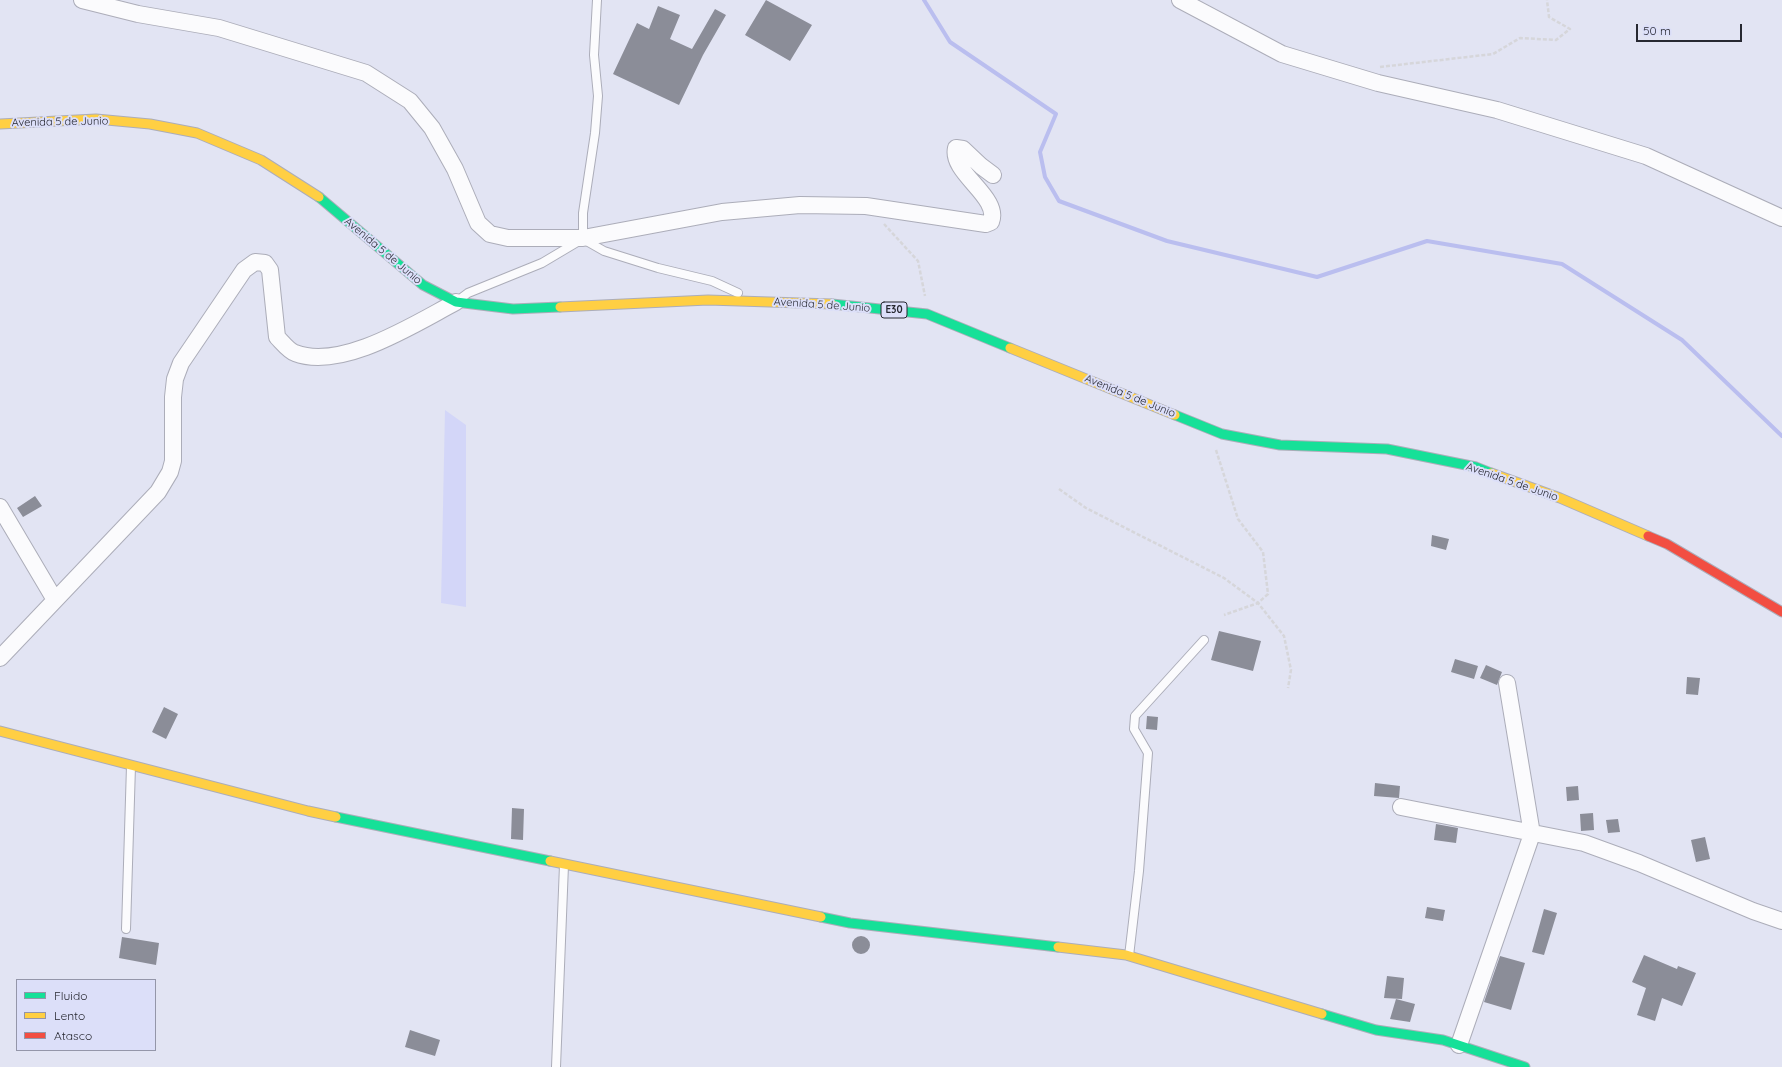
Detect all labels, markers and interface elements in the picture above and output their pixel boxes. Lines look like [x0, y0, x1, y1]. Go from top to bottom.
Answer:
scale bar [1638, 16, 1744, 42]
text: 50 m [1643, 23, 1671, 38]
street label: Avenida 5 de Junio [12, 115, 108, 129]
street label: Avenida 5 de Junio [342, 215, 424, 287]
street label: Avenida 5 de Junio [773, 295, 871, 315]
road number: E30 [881, 302, 907, 318]
street label: Avenida 5 de Junio [1083, 372, 1177, 420]
street label: Avenida 5 de Junio [1464, 460, 1560, 504]
legend [16, 979, 156, 1051]
text: Fluido [54, 988, 87, 1003]
text: Lento [54, 1008, 85, 1023]
text: Atasco [54, 1028, 92, 1043]

